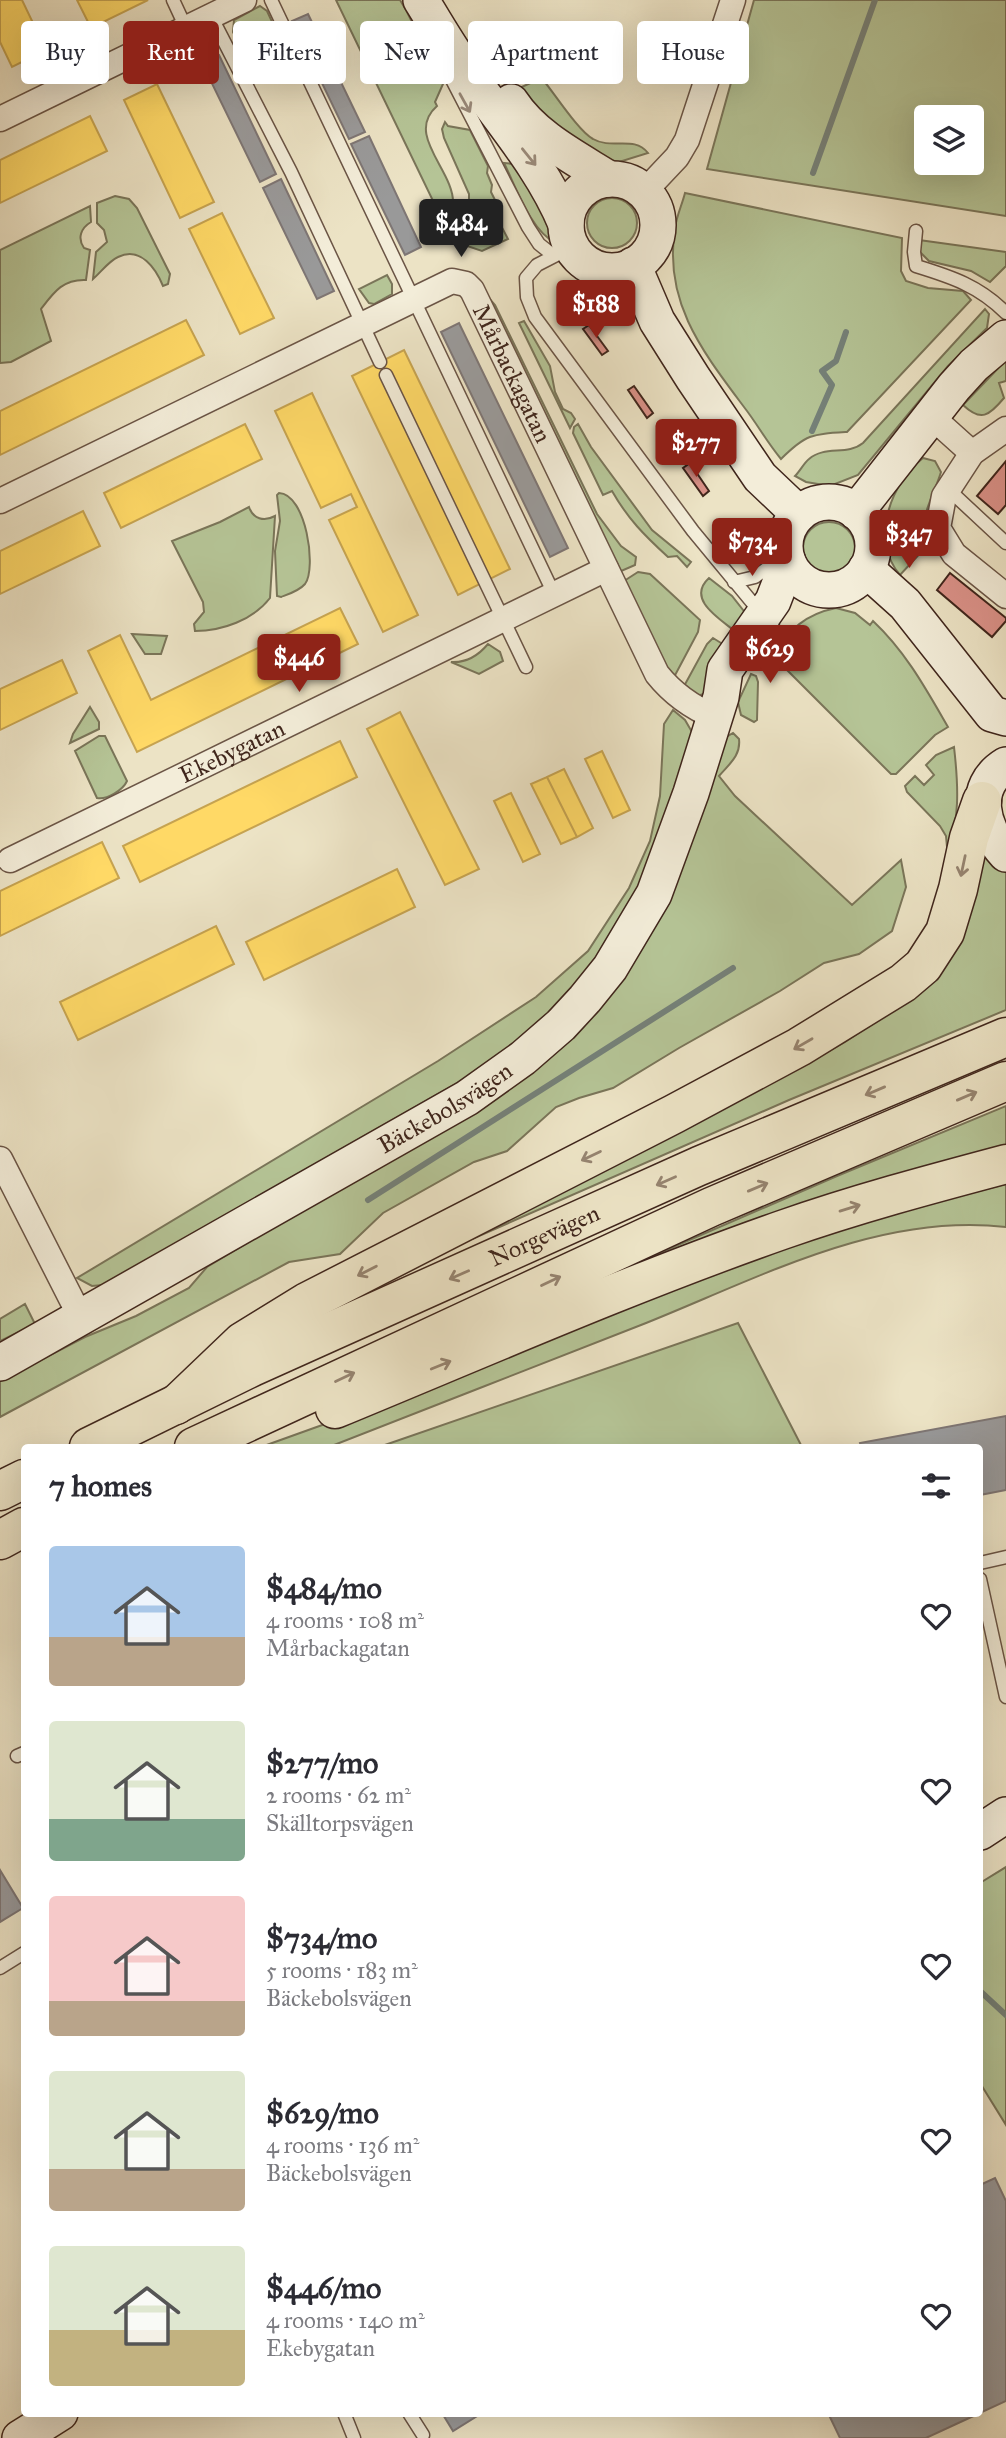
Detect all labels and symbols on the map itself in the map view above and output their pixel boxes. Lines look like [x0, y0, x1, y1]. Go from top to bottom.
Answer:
one-way arrow [458, 92, 472, 113]
one-way arrow [521, 147, 536, 166]
pin: $484 [420, 200, 502, 259]
pin: $188 [555, 280, 637, 340]
street label: Mårbackagatan [466, 299, 558, 447]
pin: $277 [655, 420, 737, 479]
pin: $347 [868, 510, 950, 570]
pin: $734 [711, 518, 793, 578]
pin: $629 [729, 626, 811, 685]
pin: $446 [258, 634, 340, 694]
street label: Ekebygatan [174, 713, 290, 790]
one-way arrow [956, 854, 970, 877]
one-way arrow [794, 1037, 814, 1051]
street label: Bäckebolsvägen [373, 1056, 518, 1160]
one-way arrow [865, 1085, 886, 1098]
one-way arrow [955, 1089, 977, 1102]
one-way arrow [581, 1149, 602, 1163]
one-way arrow [656, 1175, 677, 1188]
one-way arrow [747, 1179, 768, 1192]
street label: Norgevägen [484, 1198, 604, 1273]
one-way arrow [839, 1201, 861, 1214]
one-way arrow [357, 1264, 377, 1278]
one-way arrow [449, 1269, 470, 1282]
one-way arrow [540, 1274, 561, 1287]
one-way arrow [430, 1358, 452, 1371]
one-way arrow [334, 1370, 355, 1383]

